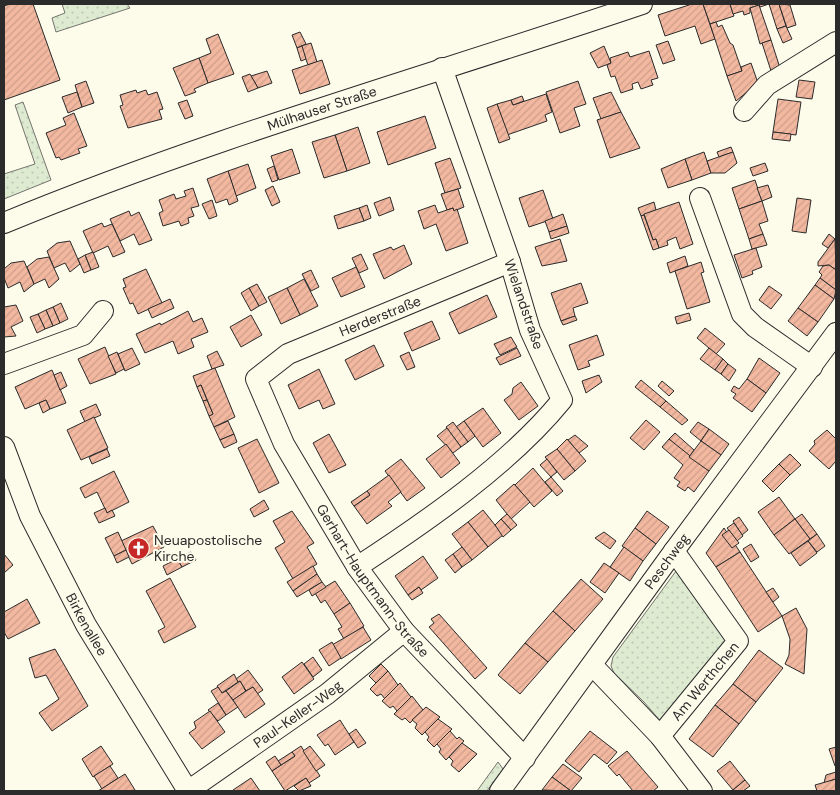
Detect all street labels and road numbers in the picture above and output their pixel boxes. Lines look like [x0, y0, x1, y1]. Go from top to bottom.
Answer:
street label: Mülhauser Straße [265, 82, 379, 134]
street label: Wielandstraße [500, 256, 548, 352]
street label: Herderstraße [337, 291, 423, 341]
street label: Gerhart-Hauptmann-Straße [313, 501, 433, 661]
street label: Peschweg [640, 529, 693, 593]
street label: Birkenallee [62, 590, 112, 659]
street label: Am Werthchen [667, 638, 743, 724]
street label: Paul-Keller-Weg [250, 676, 346, 752]

